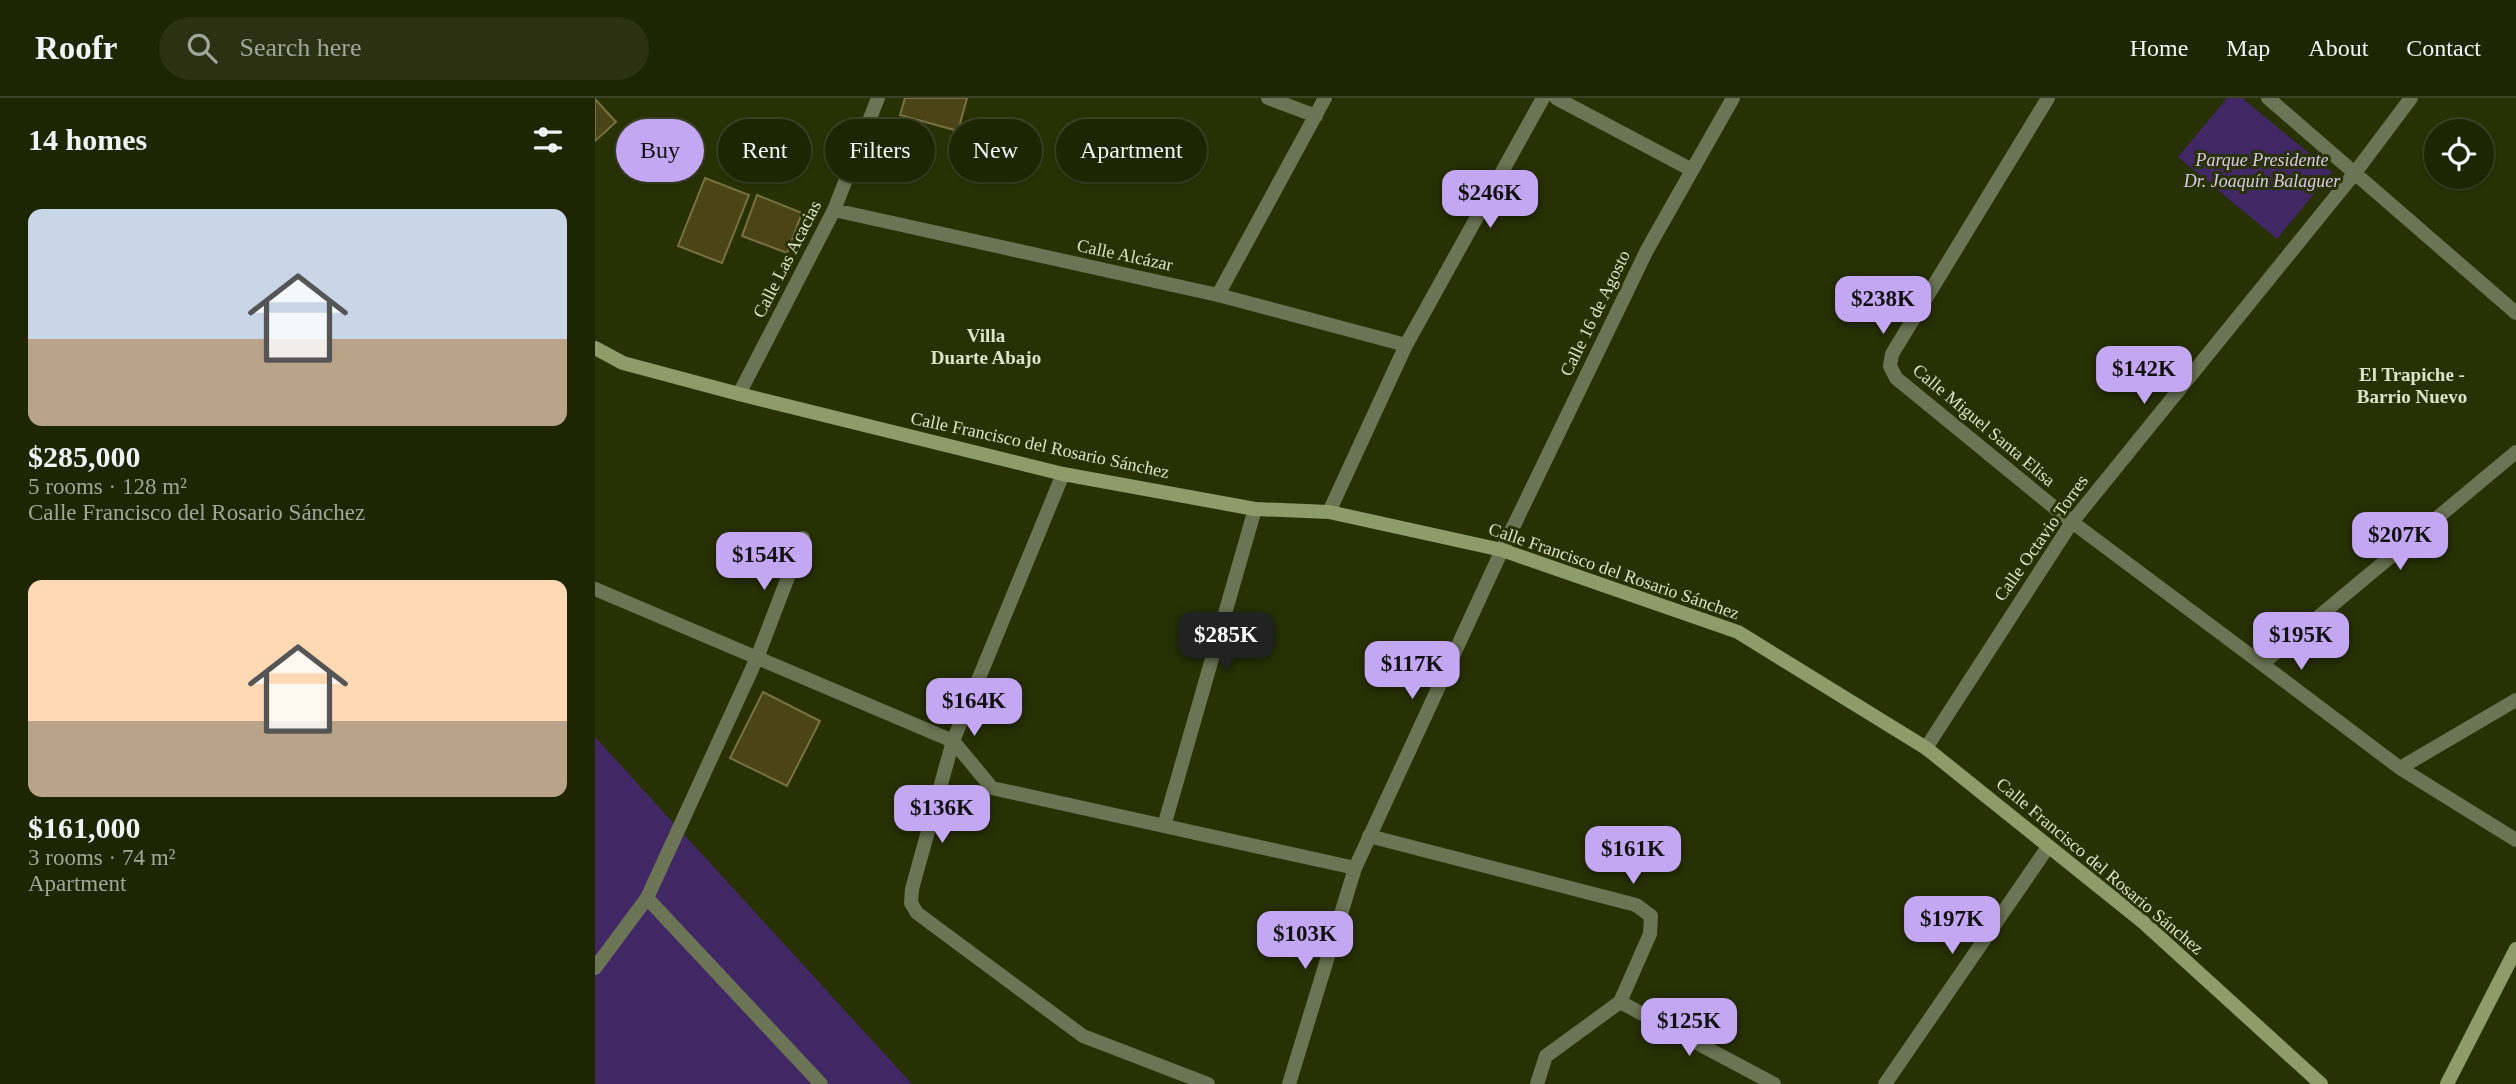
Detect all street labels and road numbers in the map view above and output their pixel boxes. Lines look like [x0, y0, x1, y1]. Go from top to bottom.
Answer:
street label: Calle Las Acacias [749, 197, 825, 321]
street label: Calle Alcázar [1075, 235, 1175, 275]
street label: Calle 16 de Agosto [1556, 247, 1634, 379]
street label: Calle Miguel Santa Elisa [1909, 360, 2059, 490]
street label: Calle Francisco del Rosario Sánchez [909, 408, 1171, 482]
street label: Calle Octavio Torres [1990, 471, 2092, 605]
street label: Calle Francisco del Rosario Sánchez [1486, 519, 1742, 623]
street label: Calle Francisco del Rosario Sánchez [1992, 774, 2208, 958]

